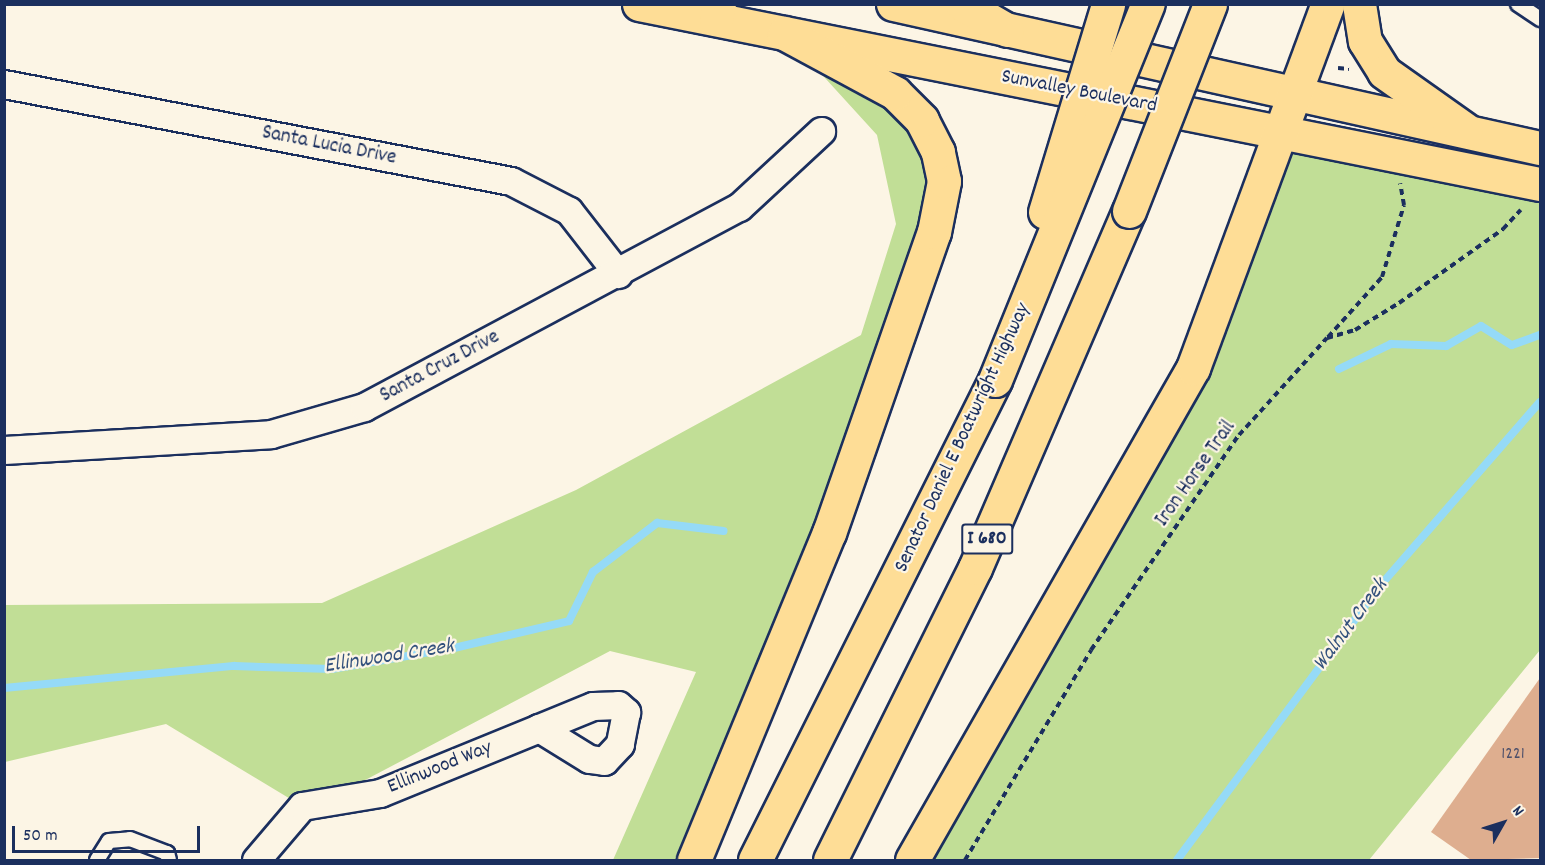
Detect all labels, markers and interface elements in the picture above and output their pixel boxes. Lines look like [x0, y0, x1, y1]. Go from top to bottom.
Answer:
street label: Sunvalley Boulevard [999, 65, 1159, 119]
street label: Santa Lucia Drive [260, 121, 398, 171]
street label: Senator Daniel E Boatwright Highway [889, 299, 1037, 577]
street label: Santa Cruz Drive [376, 325, 504, 409]
street label: Iron Horse Trail [1150, 416, 1242, 532]
road number: I 680 [960, 522, 1014, 556]
water label: Walnut Creek [1308, 574, 1394, 676]
water label: Ellinwood Creek [322, 634, 456, 680]
street label: Ellinwood Way [384, 736, 496, 800]
house number: 1221 [1501, 744, 1525, 766]
north arrow [1473, 793, 1533, 853]
text: N [1506, 801, 1529, 822]
scale bar [15, 814, 202, 852]
text: 50 m [23, 824, 58, 849]

